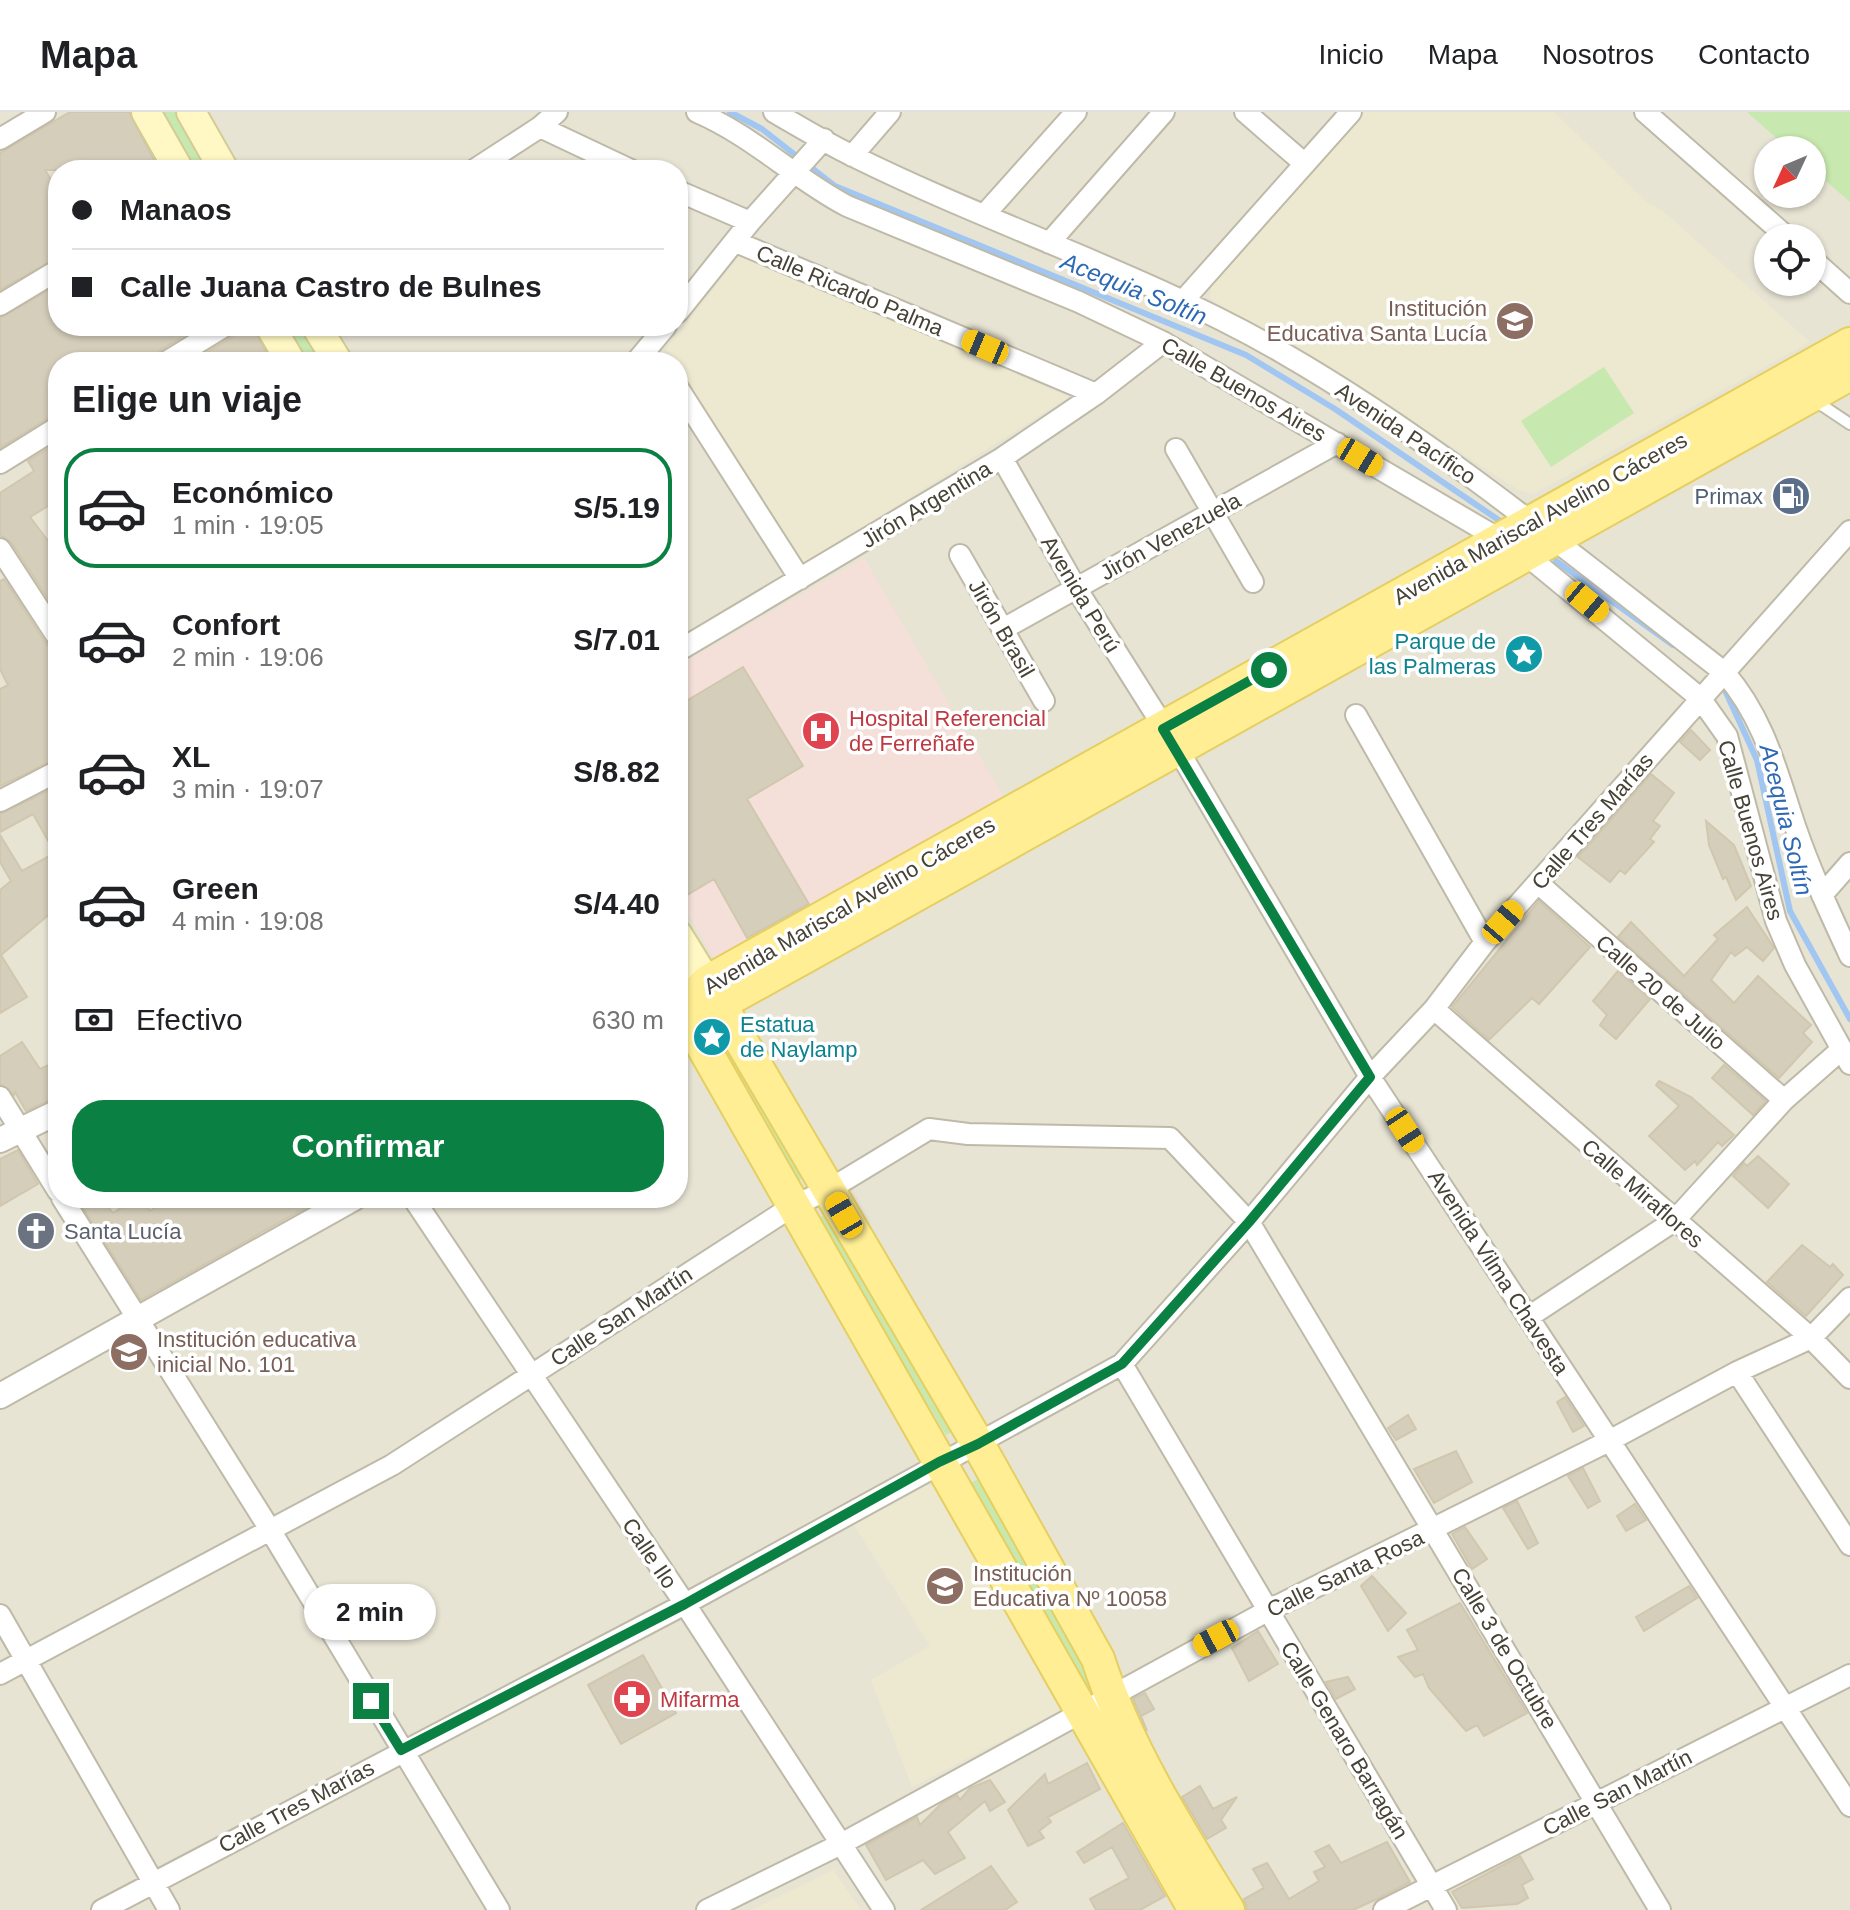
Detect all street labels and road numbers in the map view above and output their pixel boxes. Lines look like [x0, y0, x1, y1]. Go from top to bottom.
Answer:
street label: Calle Ricardo Palma [753, 240, 948, 341]
street label: Calle Buenos Aires [1157, 332, 1330, 447]
street label: Avenida Pacífico [1331, 377, 1480, 489]
street label: Avenida Mariscal Avelino Cáceres [1389, 427, 1691, 610]
street label: Jirón Argentina [857, 456, 996, 553]
street label: Jirón Venezuela [1096, 487, 1245, 585]
street label: Avenida Perú [1036, 531, 1125, 657]
street label: Jirón Brasil [964, 575, 1040, 682]
street label: Calle Buenos Aires [1713, 737, 1788, 923]
street label: Calle Tres Marías [1526, 748, 1658, 895]
street label: Avenida Mariscal Avelino Cáceres [699, 812, 999, 999]
street label: Calle 20 de Julio [1591, 930, 1730, 1055]
street label: Calle Miraflores [1577, 1134, 1709, 1253]
street label: Avenida Vilma Chavesta [1423, 1165, 1575, 1380]
street label: Calle San Martín [546, 1261, 697, 1372]
street label: Calle Ilo [617, 1513, 682, 1593]
street label: Calle Santa Rosa [1263, 1524, 1428, 1622]
street label: Calle 3 de Octubre [1447, 1563, 1563, 1733]
street label: Calle Genaro Barragán [1276, 1637, 1414, 1844]
street label: Calle San Martín [1539, 1744, 1696, 1841]
street label: Calle Tres Marías [214, 1755, 378, 1858]

